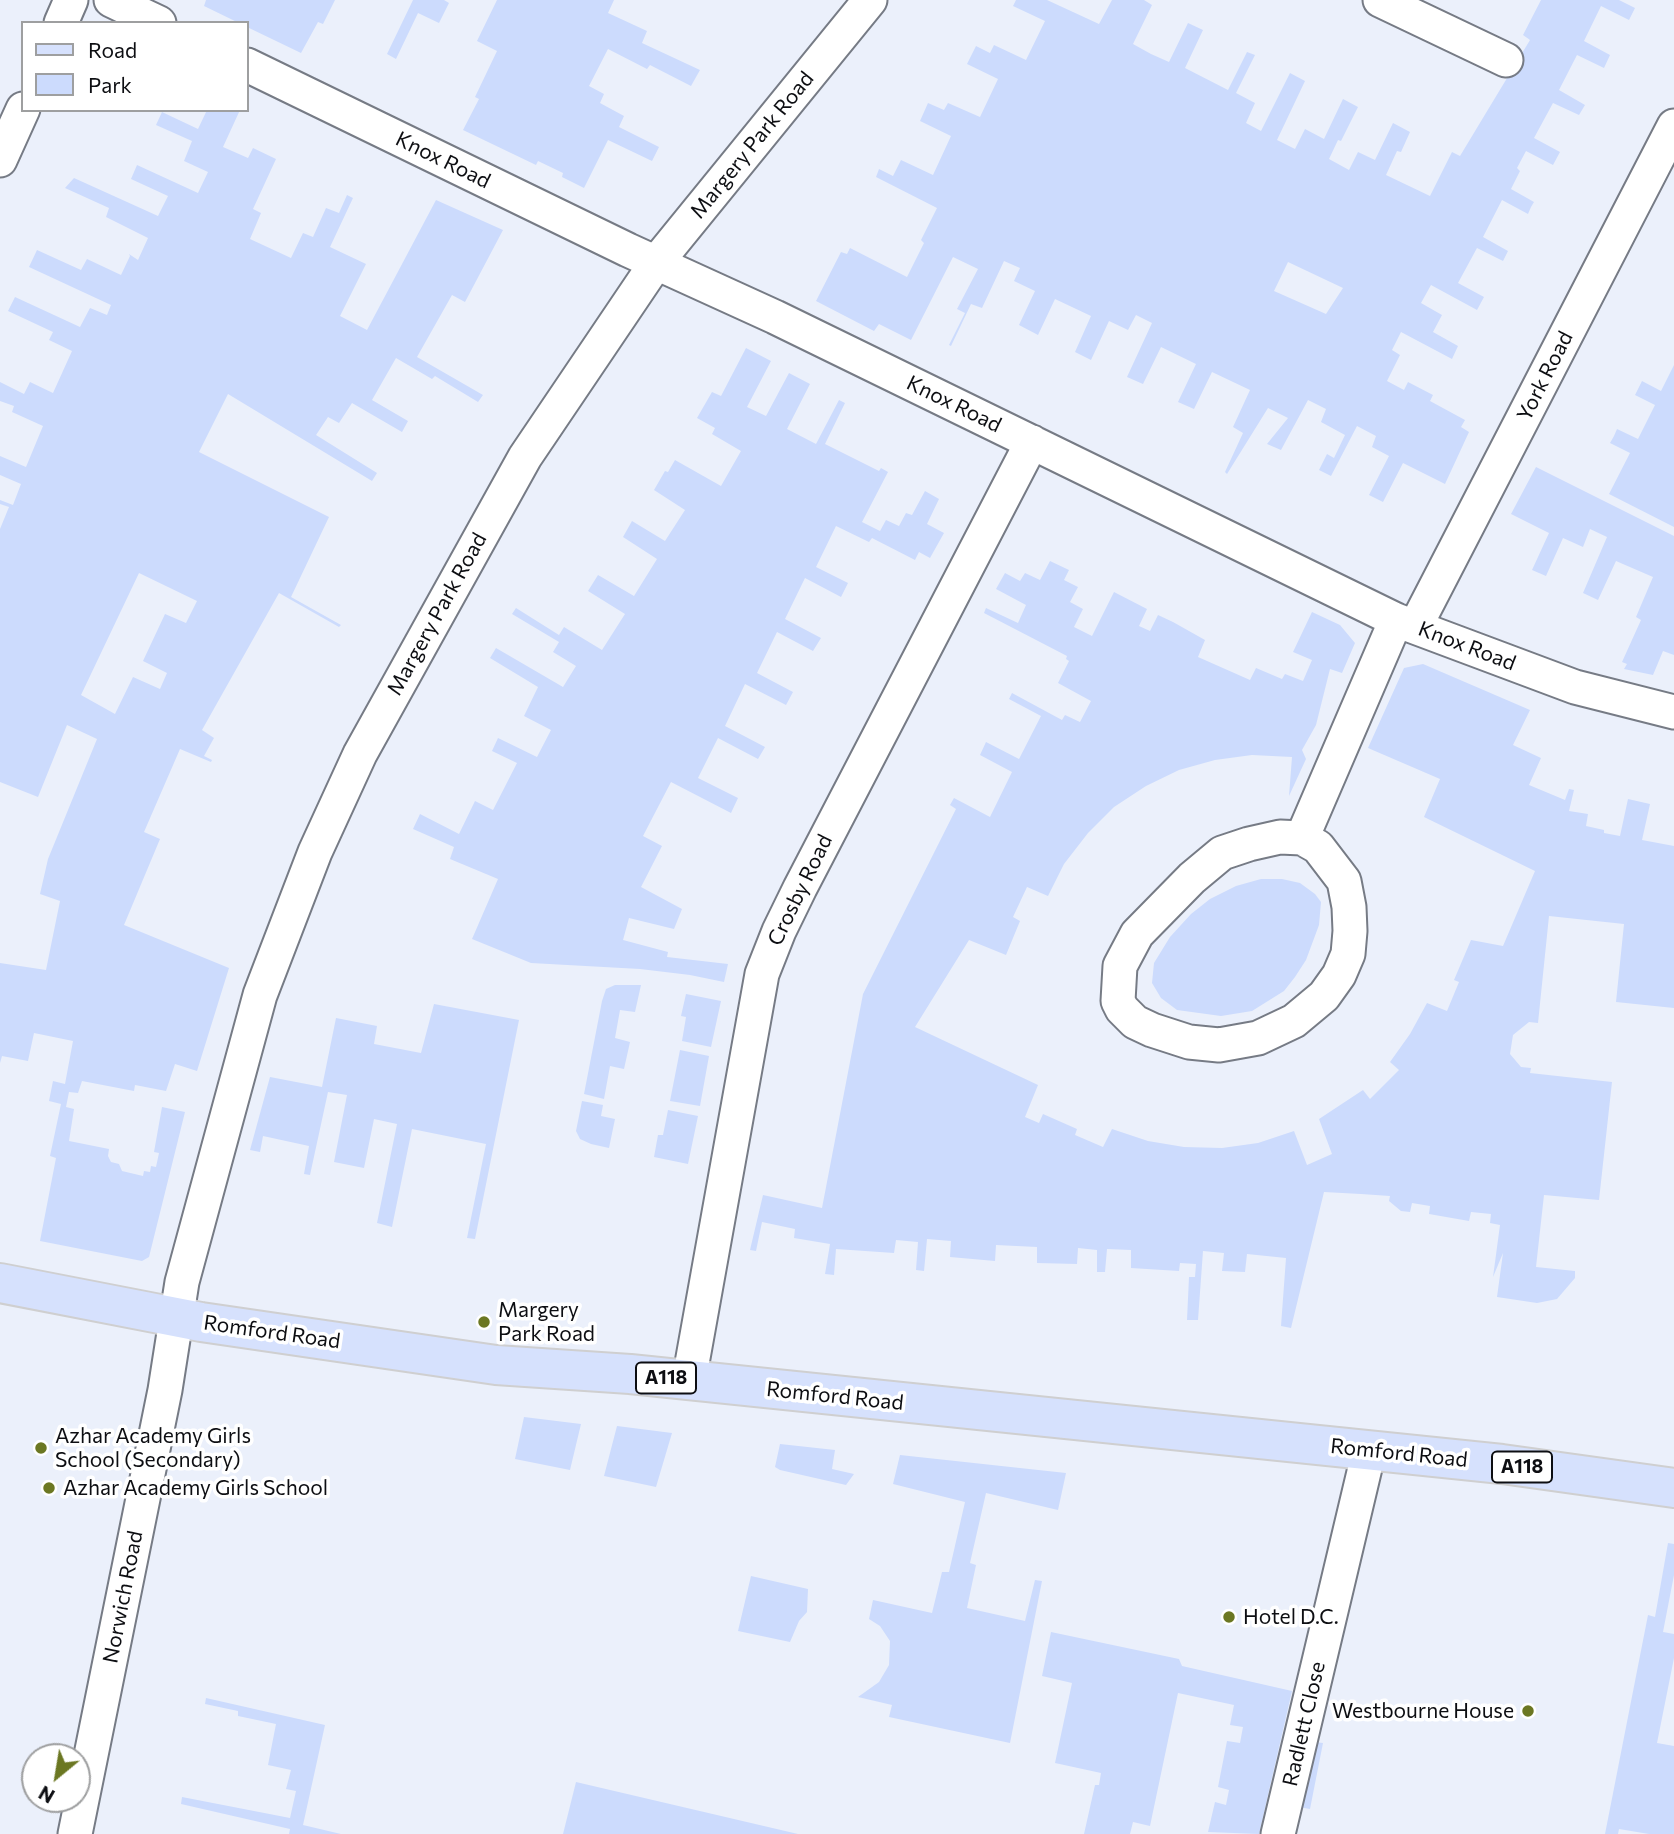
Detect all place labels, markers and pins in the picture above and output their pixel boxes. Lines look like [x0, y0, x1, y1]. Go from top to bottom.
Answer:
place label: Margery Park Road [498, 1297, 595, 1347]
marker: Margery Park Road [476, 1314, 492, 1330]
place label: Azhar Academy Girls School (Secondary) [55, 1423, 251, 1473]
marker: Azhar Academy Girls School (Secondary) [33, 1440, 49, 1456]
place label: Azhar Academy Girls School [63, 1475, 328, 1501]
marker: Azhar Academy Girls School [41, 1480, 57, 1496]
place label: Hotel D.C. [1243, 1604, 1339, 1630]
marker: Hotel D.C. [1221, 1609, 1237, 1625]
place label: Westbourne House [1332, 1698, 1514, 1724]
marker: Westbourne House [1520, 1703, 1536, 1719]

